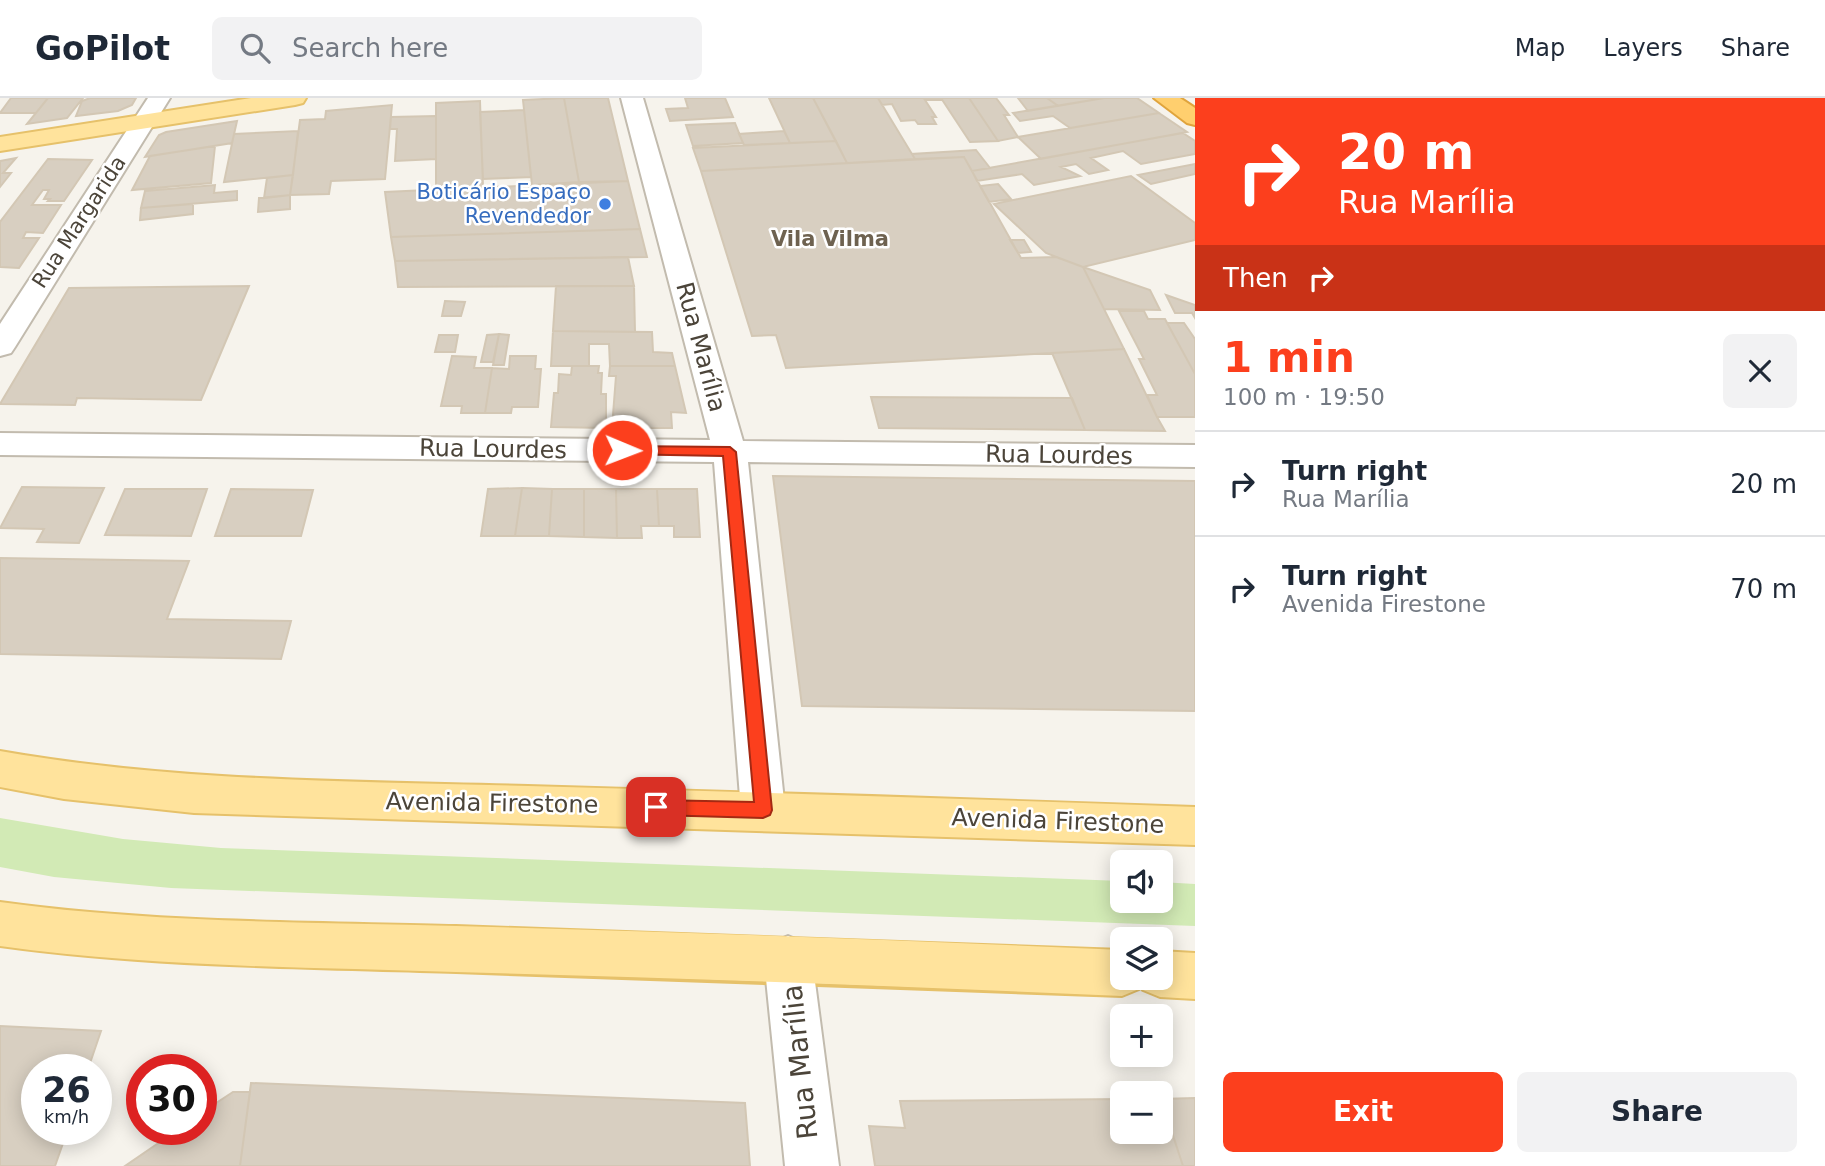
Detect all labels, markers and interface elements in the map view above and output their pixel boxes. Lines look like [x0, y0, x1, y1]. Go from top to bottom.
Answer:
search box [212, 17, 702, 80]
text: GoPilot [35, 29, 170, 68]
icon: search [236, 29, 274, 67]
text: Search here [292, 33, 448, 63]
text: Map [1515, 34, 1565, 62]
text: Layers [1603, 34, 1683, 62]
text: Share [1721, 34, 1790, 62]
text: 20 m [1338, 124, 1474, 181]
icon: right [1223, 126, 1314, 217]
street label: Rua Margarida [27, 151, 131, 293]
place label: Boticário Espaço Revendedor [416, 180, 591, 228]
text: Rua Marília [1338, 183, 1516, 221]
marker: Boticário Espaço Revendedor [597, 196, 613, 212]
district label: Vila Vilma [771, 227, 889, 251]
icon: right [1302, 259, 1340, 297]
text: Then [1223, 263, 1288, 293]
street label: Rua Marília [670, 279, 732, 415]
text: 1 min [1223, 333, 1355, 382]
button: close [1723, 334, 1797, 408]
text: 100 m · 19:50 [1223, 384, 1385, 410]
position arrow [585, 413, 659, 487]
street label: Rua Lourdes [419, 434, 567, 464]
street label: Rua Lourdes [985, 440, 1133, 470]
text: Turn right [1282, 456, 1427, 486]
icon: right [1223, 465, 1261, 503]
text: 20 m [1730, 469, 1797, 499]
text: Rua Marília [1282, 486, 1410, 512]
text: Turn right [1282, 561, 1427, 591]
icon: right [1223, 570, 1261, 608]
text: 70 m [1730, 574, 1797, 604]
text: Avenida Firestone [1282, 591, 1486, 617]
pin [626, 777, 686, 837]
street label: Avenida Firestone [385, 787, 599, 819]
icon: arrive [637, 788, 675, 826]
street label: Avenida Firestone [951, 803, 1165, 839]
map controls [1110, 850, 1173, 1144]
button: sound [1110, 850, 1173, 913]
button: layers [1110, 927, 1173, 990]
street label: Rua Marília [775, 983, 825, 1141]
button: + [1110, 1004, 1173, 1067]
speed limit sign: 30 [126, 1054, 217, 1145]
text: 26 [42, 1070, 91, 1110]
button: Exit [1223, 1072, 1503, 1152]
button: Share [1517, 1072, 1797, 1152]
button: − [1110, 1081, 1173, 1144]
text: km/h [44, 1106, 89, 1127]

